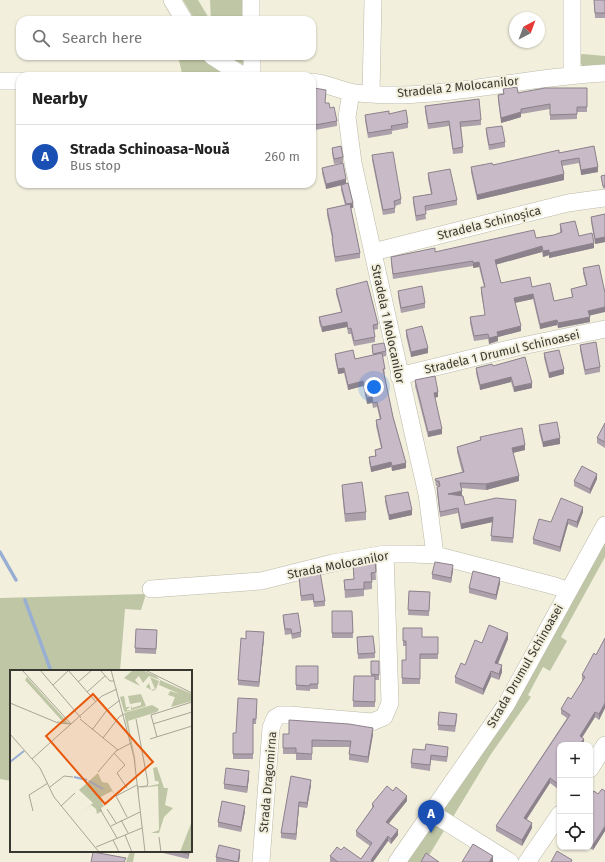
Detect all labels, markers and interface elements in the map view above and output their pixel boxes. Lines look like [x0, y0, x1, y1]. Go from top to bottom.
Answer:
north arrow [509, 12, 545, 48]
search box [16, 16, 316, 60]
icon: search [30, 27, 52, 49]
text: Search here [62, 29, 142, 47]
street label: Stradela 2 Molocanilor [397, 74, 520, 100]
text: Nearby [32, 88, 87, 109]
text: Strada Schinoasa-Nouă [70, 140, 230, 158]
text: A [41, 149, 49, 164]
text: 260 m [265, 149, 300, 164]
text: Bus stop [70, 158, 121, 173]
street label: Stradela Schinoșica [436, 203, 543, 244]
street label: Stradela 1 Molocanilor [369, 263, 408, 385]
street label: Stradela 1 Drumul Schinoasei [423, 327, 581, 377]
your location [364, 377, 384, 397]
street label: Strada Molocanilor [286, 548, 390, 582]
street label: Strada Drumul Schinoasei [484, 602, 566, 730]
inset map [10, 670, 192, 852]
street label: Strada Dragomirna [257, 731, 279, 833]
map controls [557, 742, 593, 850]
button: + [557, 742, 593, 778]
button: − [557, 778, 593, 814]
pin: A [418, 800, 444, 833]
button: locate [557, 814, 593, 850]

